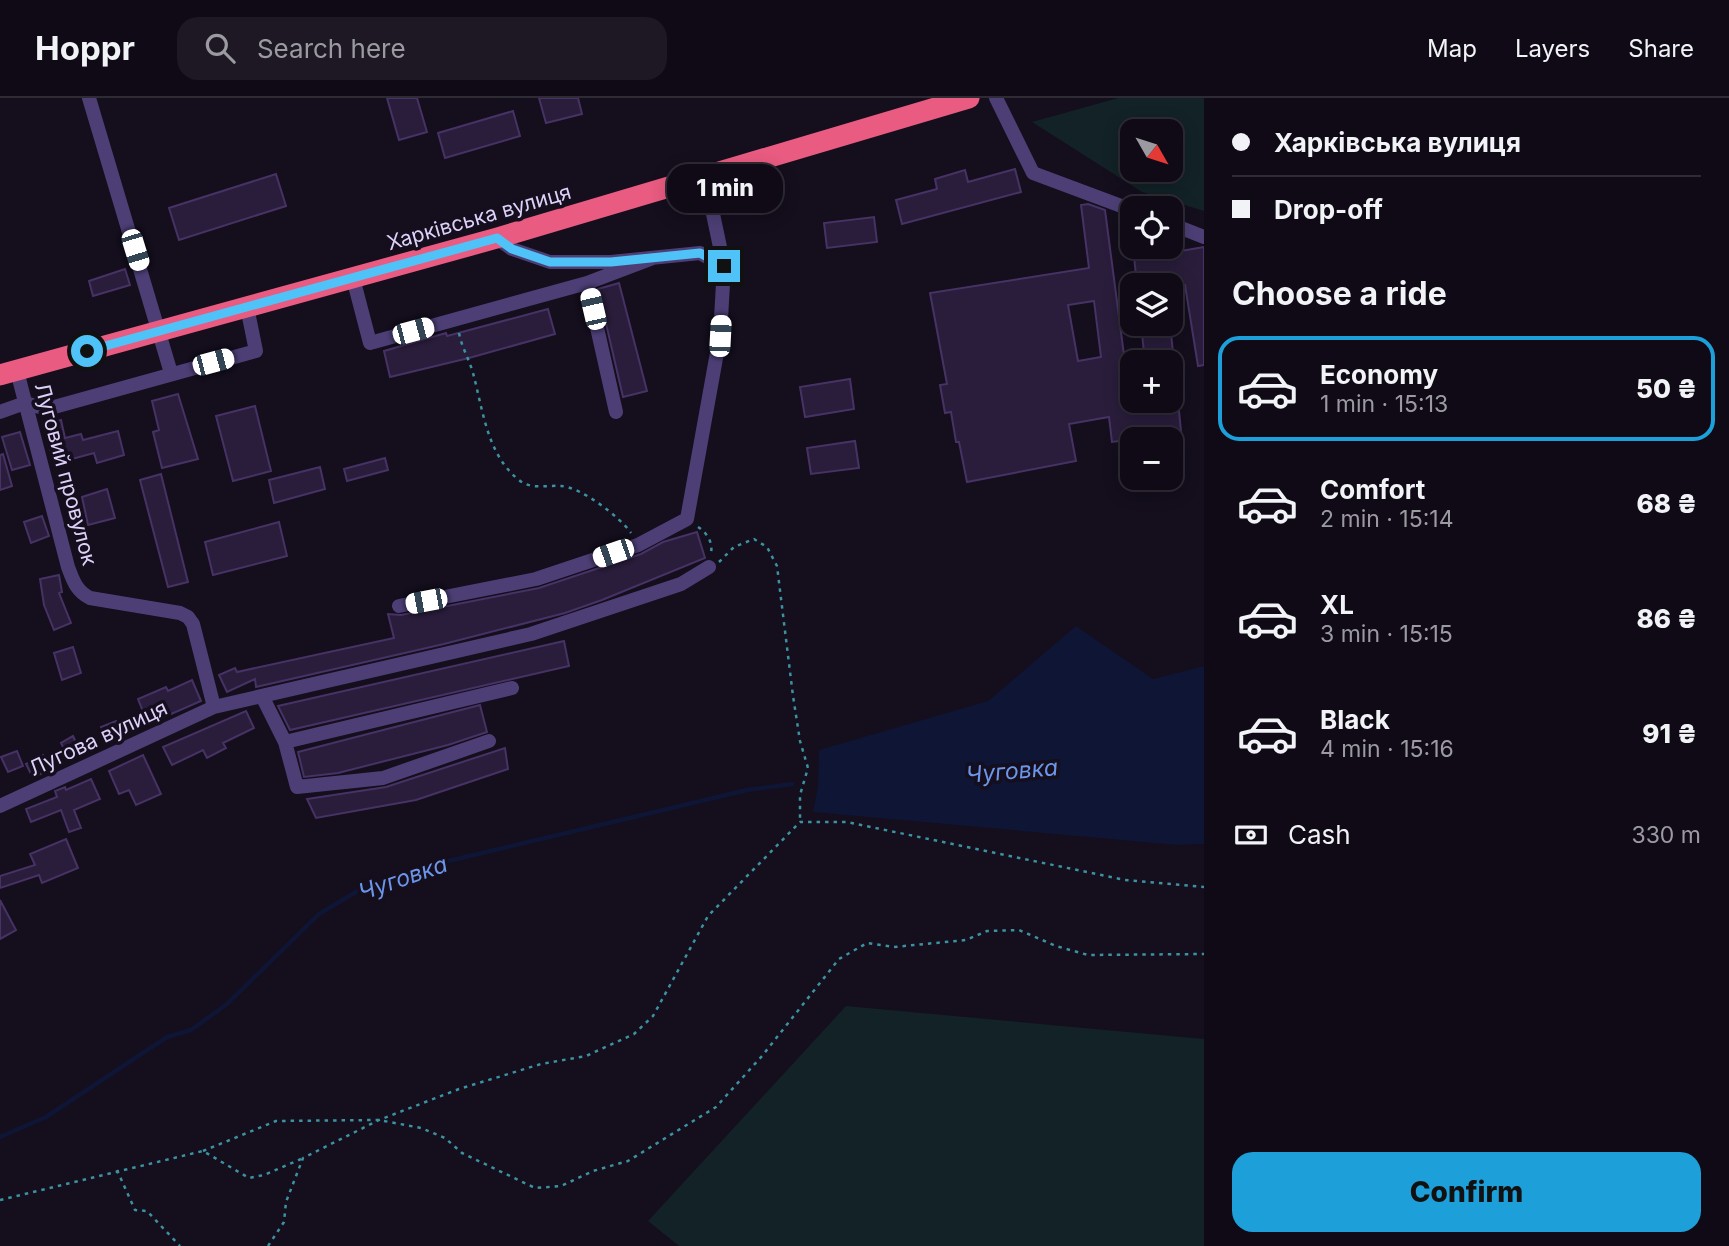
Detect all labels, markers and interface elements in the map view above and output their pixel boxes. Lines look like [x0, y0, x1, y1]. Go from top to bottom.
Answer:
search box [177, 17, 667, 80]
text: Hoppr [35, 28, 135, 68]
icon: search [201, 29, 239, 67]
text: Search here [257, 33, 406, 64]
text: Map [1427, 34, 1477, 63]
text: Layers [1515, 34, 1590, 63]
text: Share [1628, 34, 1694, 63]
north arrow [1120, 119, 1183, 182]
map controls [1120, 119, 1183, 490]
text: Харківська вулиця [1274, 127, 1521, 158]
callout: 1 min [666, 164, 782, 214]
text: 1 min [696, 174, 754, 202]
street label: Харківська вулиця [384, 179, 574, 255]
text: Drop-off [1274, 194, 1383, 225]
button: locate [1120, 196, 1183, 259]
car [119, 227, 152, 273]
route end [708, 250, 740, 282]
button: layers [1120, 273, 1183, 336]
text: Choose a ride [1232, 274, 1447, 313]
car [579, 286, 608, 332]
car [709, 314, 732, 358]
car [390, 315, 437, 347]
route start [71, 335, 103, 367]
car [190, 346, 237, 378]
button: + [1120, 350, 1183, 413]
icon: car [1236, 357, 1299, 420]
text: Economy [1320, 359, 1438, 390]
text: 50 ₴ [1636, 373, 1697, 404]
street label: Луговий провулок [30, 380, 103, 569]
text: 1 min · 15:13 [1320, 390, 1448, 418]
button: − [1120, 427, 1183, 490]
icon: car [1236, 472, 1299, 535]
text: Comfort [1320, 474, 1425, 505]
text: 68 ₴ [1637, 488, 1697, 519]
text: 2 min · 15:14 [1320, 505, 1454, 533]
car [590, 536, 637, 570]
car [404, 587, 449, 615]
icon: car [1236, 587, 1299, 650]
text: XL [1320, 589, 1354, 620]
text: 86 ₴ [1637, 603, 1697, 634]
text: 3 min · 15:15 [1320, 620, 1453, 648]
street label: Лугова вулиця [25, 695, 171, 781]
icon: car [1236, 702, 1299, 765]
text: Black [1320, 704, 1390, 735]
text: 91 ₴ [1642, 718, 1697, 749]
text: 4 min · 15:16 [1320, 735, 1454, 763]
water label: Чуговка [965, 753, 1059, 789]
icon: cash [1232, 816, 1270, 854]
text: Cash [1288, 819, 1351, 850]
text: 330 m [1631, 821, 1701, 849]
water label: Чуговка [355, 850, 451, 906]
button: Confirm [1232, 1152, 1701, 1232]

